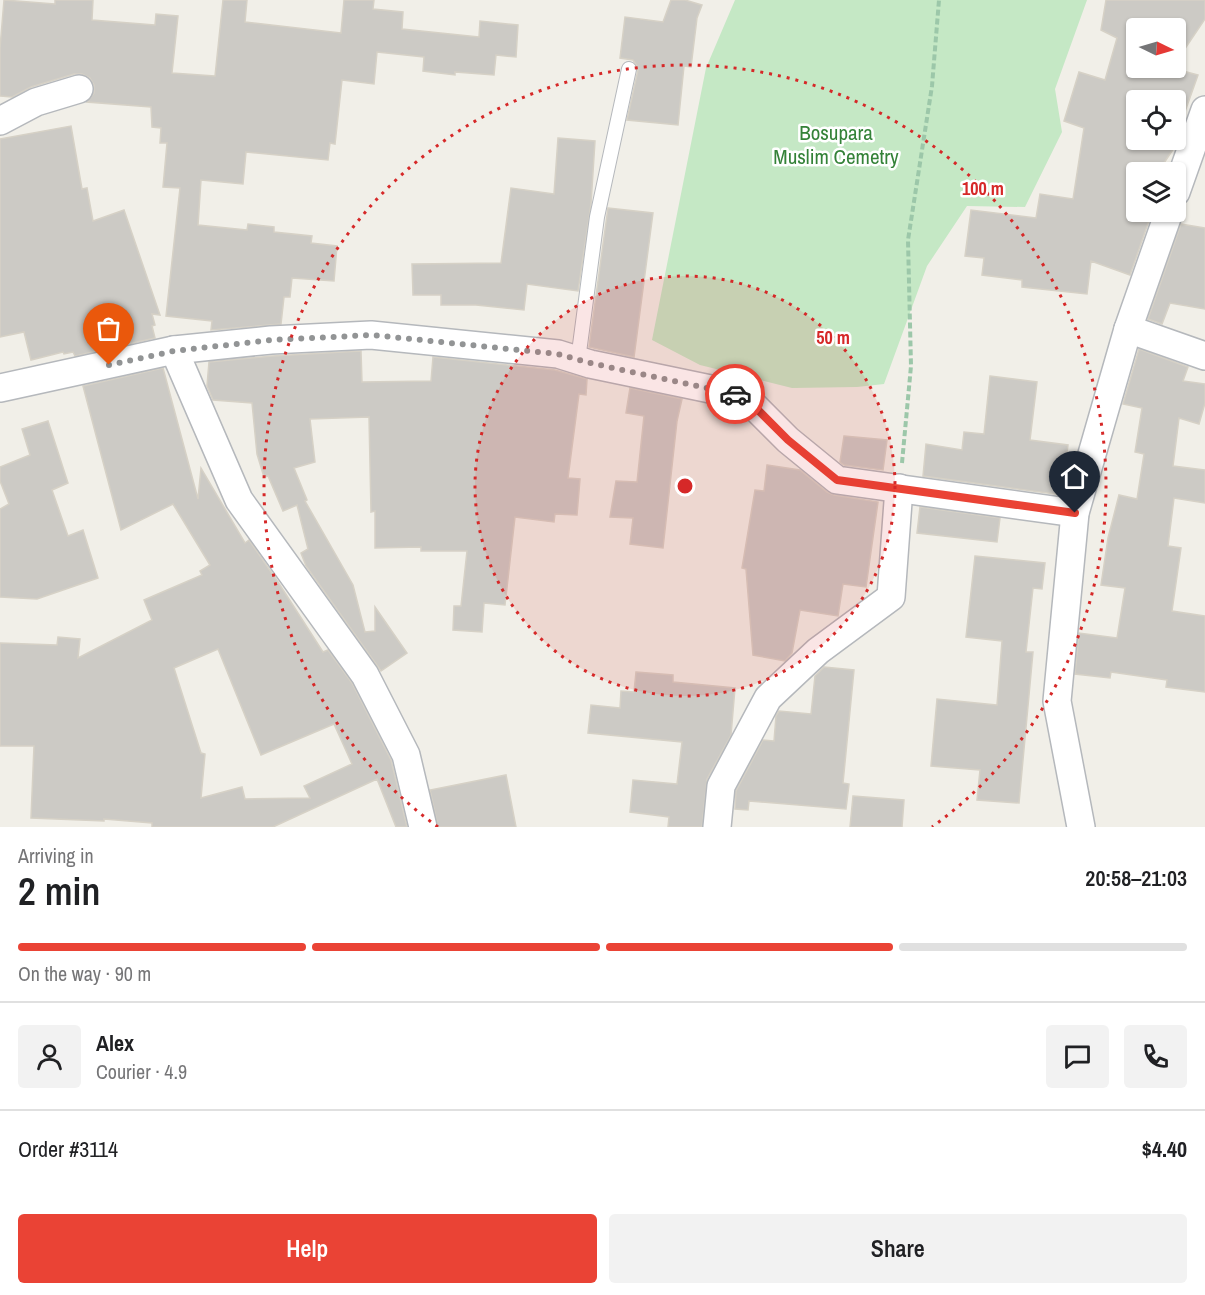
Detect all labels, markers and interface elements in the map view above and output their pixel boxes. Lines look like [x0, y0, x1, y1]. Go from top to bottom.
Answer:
north arrow [1126, 18, 1186, 78]
map controls [1126, 18, 1186, 222]
button: locate [1126, 90, 1186, 150]
park label: Bosupara Muslim Cemetry [773, 118, 899, 171]
button: layers [1126, 162, 1186, 222]
text: 100 m [962, 176, 1004, 201]
pin [83, 303, 134, 365]
icon: bag [92, 312, 125, 345]
text: 50 m [816, 325, 850, 350]
courier [705, 364, 765, 424]
icon: car [719, 378, 752, 411]
pin [1049, 451, 1100, 513]
icon: home [1058, 460, 1091, 493]
centre of rings [675, 476, 695, 496]
text: Arriving in [18, 842, 94, 869]
text: 20:58–21:03 [1085, 863, 1187, 893]
text: 2 min [18, 865, 100, 917]
text: On the way · 90 m [18, 960, 151, 987]
button: person [18, 1025, 81, 1088]
button: chat [1046, 1025, 1109, 1088]
button: phone [1124, 1025, 1187, 1088]
text: Alex [96, 1028, 134, 1058]
text: Courier · 4.9 [96, 1058, 187, 1085]
text: Order #3114 [18, 1134, 118, 1164]
text: $4.40 [1142, 1134, 1187, 1164]
button: Help [18, 1214, 597, 1283]
button: Share [609, 1214, 1187, 1283]

